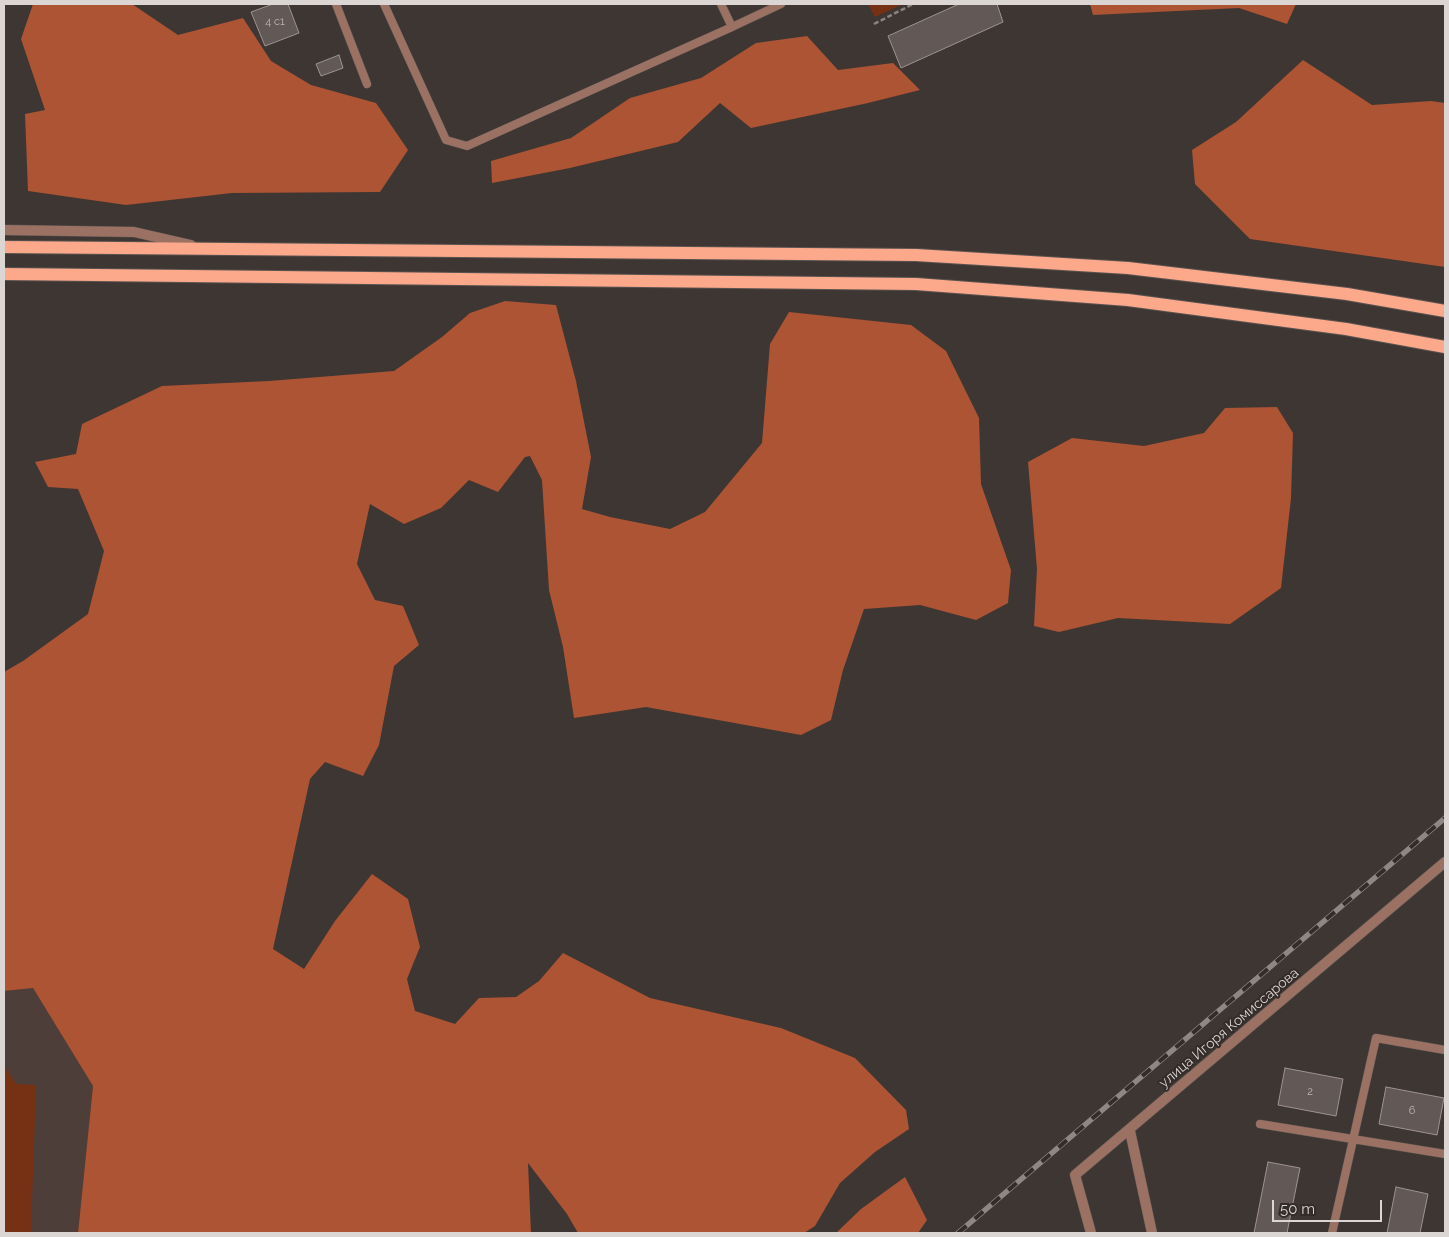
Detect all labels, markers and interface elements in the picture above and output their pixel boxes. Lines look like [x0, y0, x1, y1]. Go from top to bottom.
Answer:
house number: 4 с1 [265, 15, 285, 29]
street label: улица Игоря Комиссарова [1156, 965, 1302, 1091]
house number: 2 [1307, 1085, 1313, 1099]
house number: 6 [1409, 1104, 1415, 1118]
scale bar [1274, 1190, 1384, 1222]
text: 50 m [1280, 1200, 1315, 1218]

